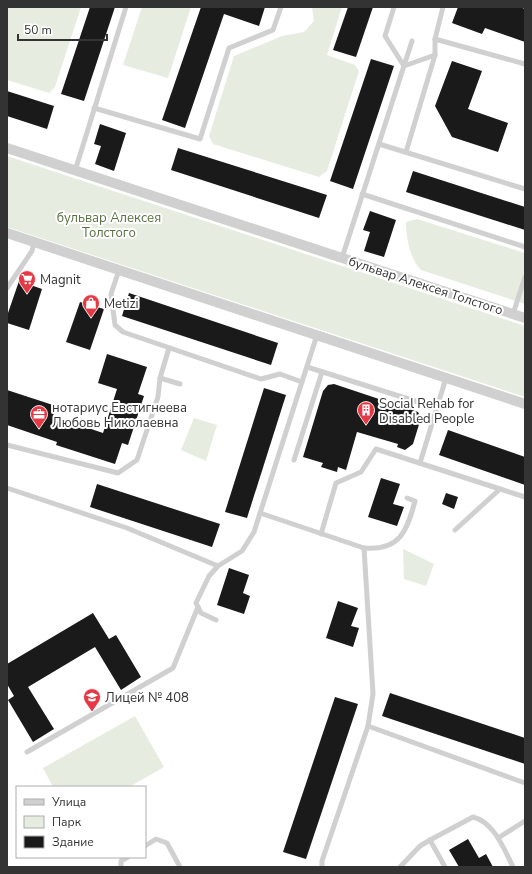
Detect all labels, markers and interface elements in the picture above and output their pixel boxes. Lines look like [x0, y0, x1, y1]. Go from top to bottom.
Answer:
scale bar [18, 16, 107, 42]
text: 50 m [24, 22, 52, 38]
park label: бульвар Алексея Толстого [57, 209, 161, 242]
street label: бульвар Алексея Толстого [346, 252, 505, 319]
supermarket icon: Magnit [17, 269, 37, 294]
place label: Magnit [40, 271, 81, 289]
shop icon: Metizi [81, 293, 101, 318]
place label: Metizi [104, 295, 139, 313]
place label: Social Rehab for Disabled People [379, 395, 474, 428]
place label: нотариус Евстигнеева Любовь Николаевна [52, 399, 187, 432]
building icon: Social Rehab for Disabled People [356, 400, 376, 425]
office icon: нотариус Евстигнеева Любовь Николаевна [29, 404, 49, 429]
school or university icon: Лицей № 408 [82, 687, 102, 712]
place label: Лицей № 408 [105, 689, 189, 707]
legend [16, 786, 146, 858]
text: Улица [51, 794, 86, 810]
text: Парк [52, 814, 82, 830]
text: Здание [52, 834, 94, 850]

